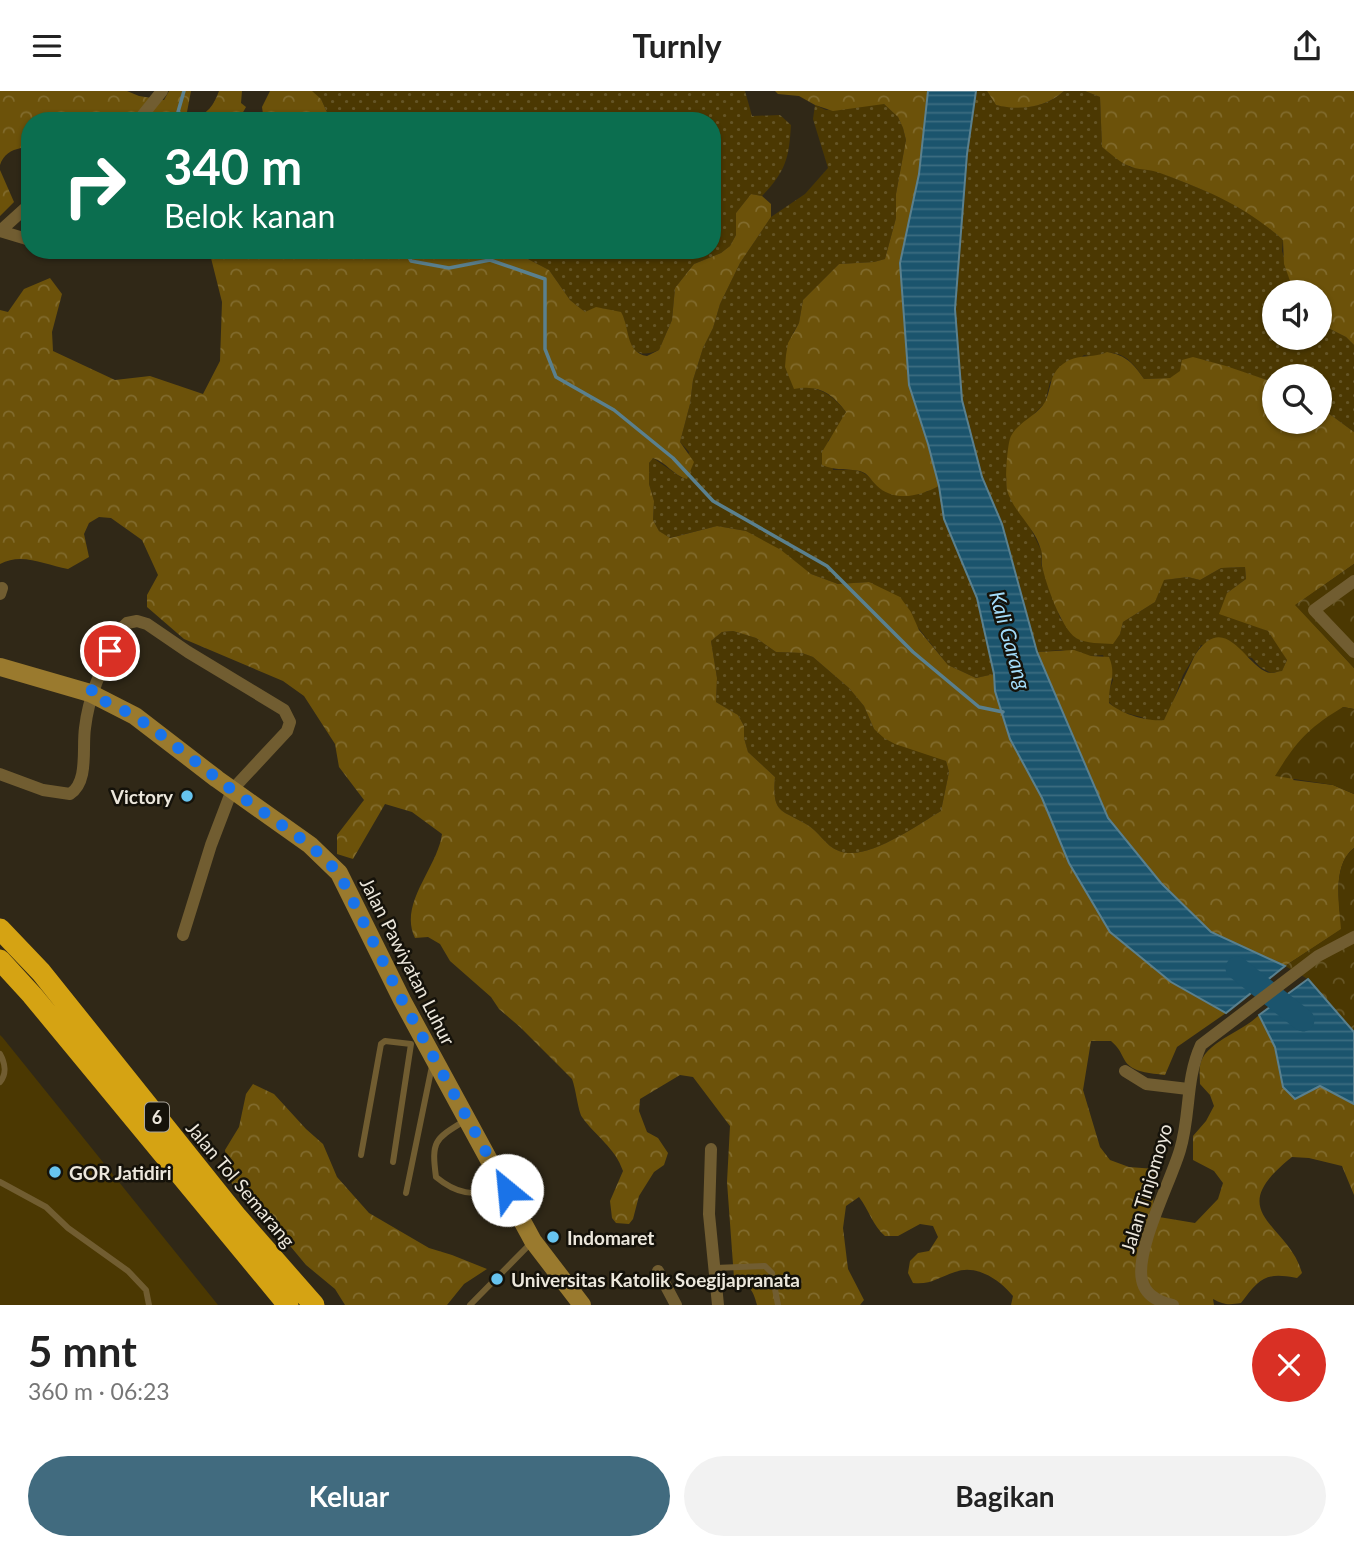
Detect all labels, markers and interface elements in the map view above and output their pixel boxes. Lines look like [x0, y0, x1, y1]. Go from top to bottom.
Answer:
text: Turnly [632, 26, 722, 65]
icon: menu [28, 27, 66, 65]
icon: share [1288, 27, 1326, 65]
text: 340 m [164, 137, 302, 195]
icon: right [49, 140, 140, 231]
text: Belok kanan [164, 196, 335, 235]
map controls [1262, 280, 1332, 434]
button: sound [1262, 280, 1332, 350]
button: search [1262, 364, 1332, 434]
water label: Kali Garang [985, 588, 1037, 693]
pin [80, 621, 140, 681]
icon: arrive [91, 632, 129, 670]
place label: Victory [110, 785, 174, 808]
marker: Victory [179, 788, 195, 804]
street label: Jalan Pawiyatan Luhur [356, 873, 460, 1049]
road number: 6 [145, 1103, 169, 1132]
street label: Jalan Tol Semarang [182, 1116, 300, 1252]
street label: Jalan Tinjomoyo [1115, 1121, 1177, 1255]
position arrow [470, 1153, 544, 1227]
place label: GOR Jatidiri [69, 1161, 172, 1184]
marker: GOR Jatidiri [47, 1164, 63, 1180]
place label: Indomaret [567, 1226, 654, 1249]
marker: Indomaret [545, 1229, 561, 1245]
place label: Universitas Katolik Soegijapranata [511, 1268, 800, 1291]
marker: Universitas Katolik Soegijapranata [489, 1271, 505, 1287]
text: 5 mnt [28, 1326, 137, 1376]
button: close [1252, 1328, 1326, 1402]
text: 360 m · 06:23 [28, 1377, 170, 1405]
button: Keluar [28, 1456, 670, 1536]
button: Bagikan [684, 1456, 1326, 1536]

